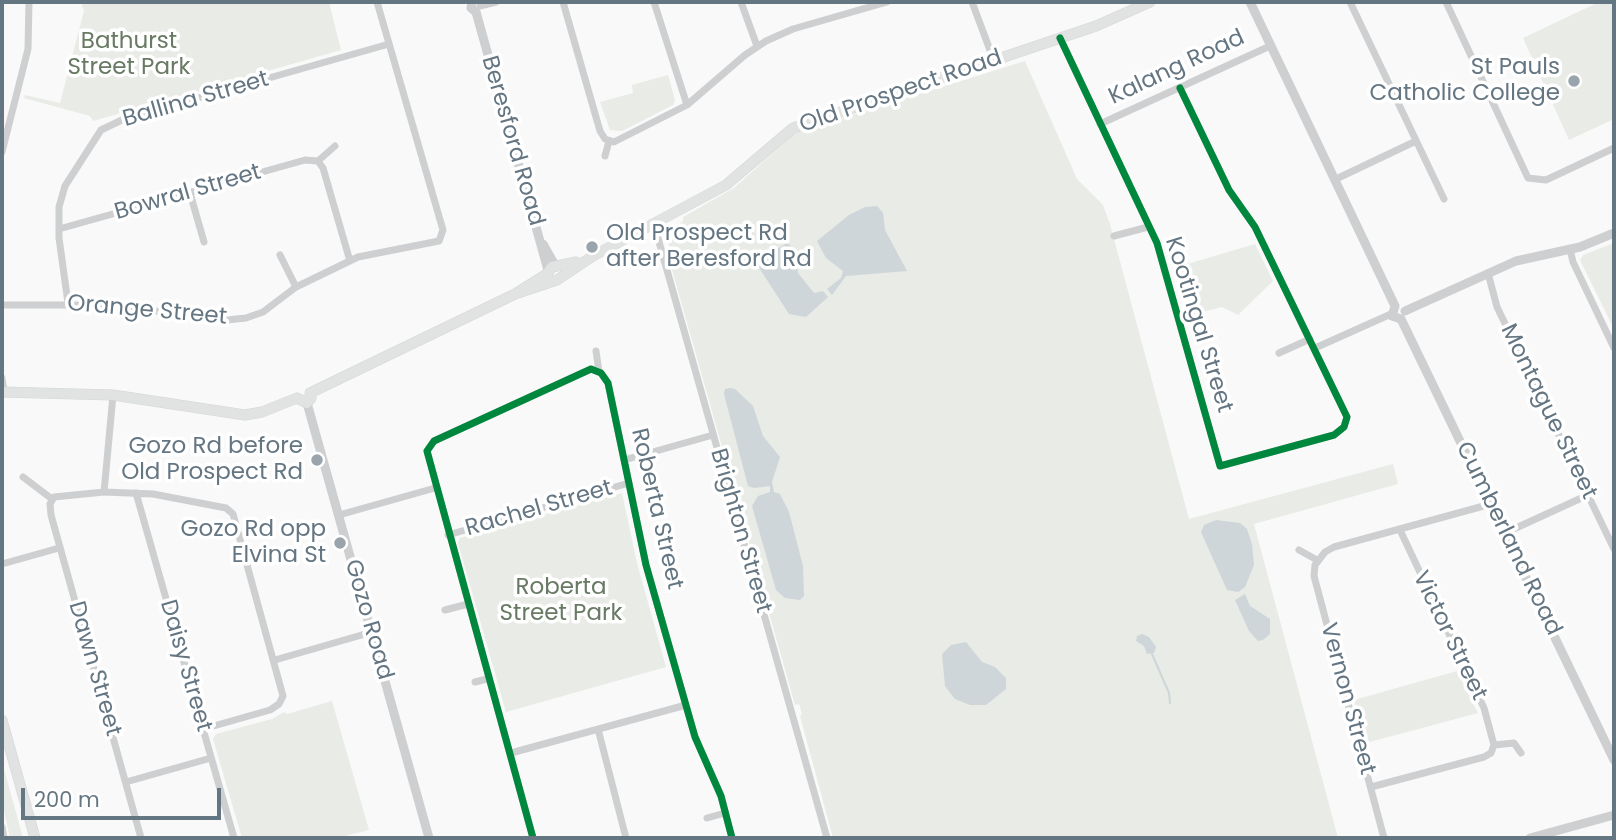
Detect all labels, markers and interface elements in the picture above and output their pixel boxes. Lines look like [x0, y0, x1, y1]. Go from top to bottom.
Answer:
street label: Kalang Road [1105, 24, 1249, 112]
park label: Bathurst Street Park [68, 28, 190, 82]
street label: Old Prospect Road [796, 44, 1006, 140]
street label: Beresford Road [475, 53, 549, 229]
place label: St Pauls Catholic College [1370, 54, 1560, 108]
street label: Ballina Street [120, 66, 272, 134]
marker: St Pauls Catholic College [1566, 73, 1582, 89]
street label: Bowral Street [112, 159, 264, 227]
place label: Old Prospect Rd after Beresford Rd [606, 220, 812, 274]
street label: Kootingal Street [1158, 234, 1238, 416]
marker: Old Prospect Rd after Beresford Rd [584, 239, 600, 255]
street label: Orange Street [66, 290, 228, 332]
street label: Montague Street [1494, 320, 1602, 504]
street label: Roberta Street [624, 426, 688, 592]
place label: Gozo Rd before Old Prospect Rd [121, 433, 303, 487]
street label: Cumberland Road [1449, 438, 1567, 640]
street label: Brighton Street [703, 446, 777, 616]
marker: Gozo Rd before Old Prospect Rd [309, 452, 325, 468]
street label: Rachel Street [462, 475, 616, 543]
place label: Gozo Rd opp Elvina St [181, 516, 326, 570]
marker: Gozo Rd opp Elvina St [332, 535, 348, 551]
street label: Gozo Road [338, 557, 398, 683]
street label: Victor Street [1406, 567, 1492, 705]
park label: Roberta Street Park [500, 574, 622, 628]
street label: Daisy Street [153, 597, 217, 735]
street label: Dawn Street [62, 598, 126, 740]
street label: Vernon Street [1313, 620, 1381, 778]
scale bar [24, 774, 224, 818]
text: 200 m [34, 785, 100, 814]

